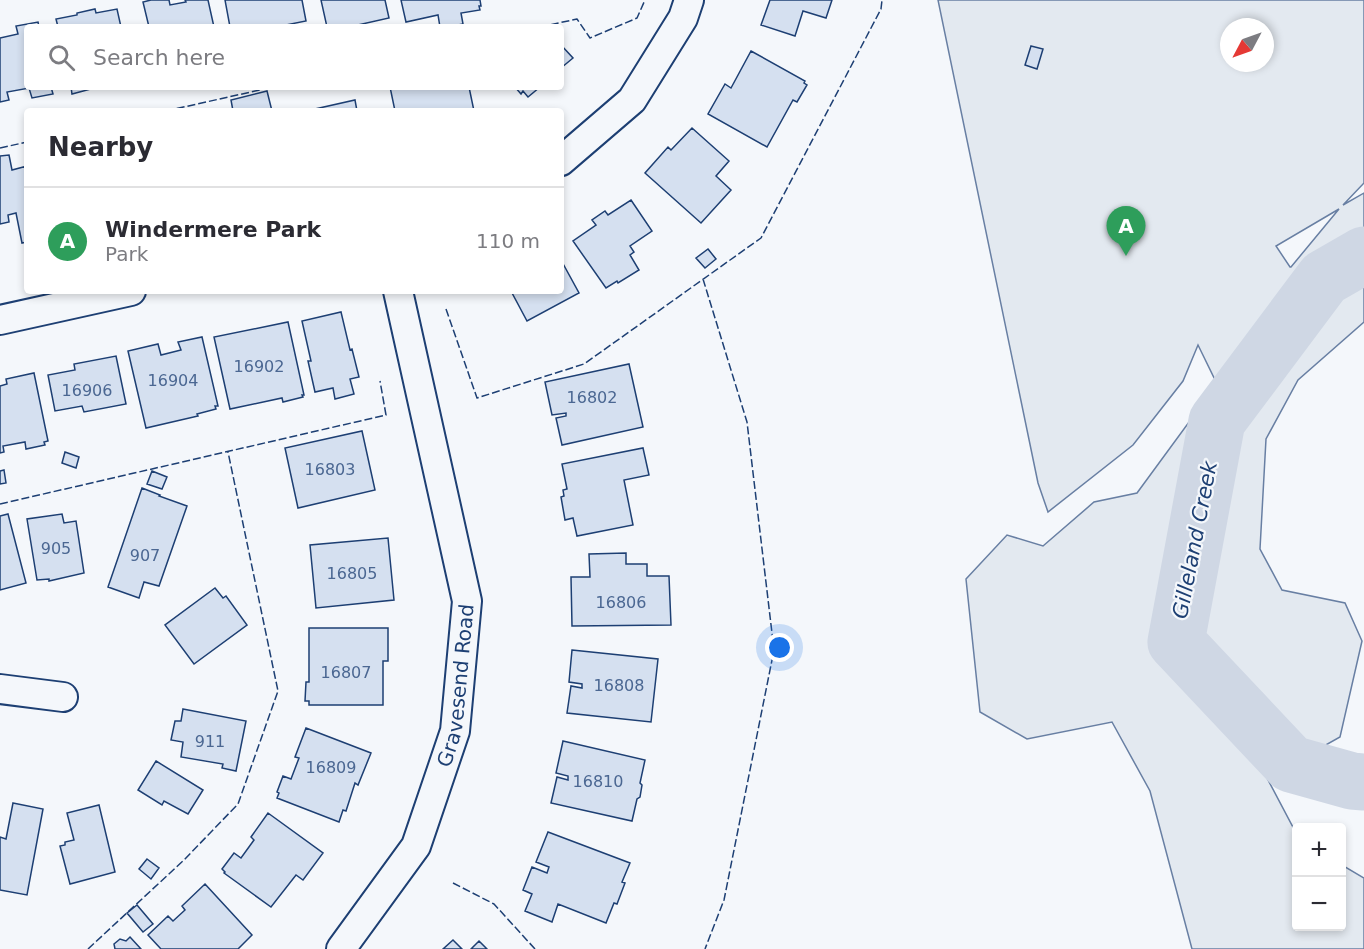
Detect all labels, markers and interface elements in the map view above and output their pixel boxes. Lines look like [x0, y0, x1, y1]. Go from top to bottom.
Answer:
north arrow [1220, 18, 1274, 72]
search box [24, 24, 564, 90]
icon: search [45, 41, 78, 74]
text: Search here [93, 45, 225, 70]
text: Nearby [48, 132, 153, 162]
pin: A [1106, 206, 1146, 256]
text: Windermere Park [105, 217, 321, 242]
text: A [60, 229, 75, 253]
text: 110 m [476, 229, 540, 253]
text: Park [105, 242, 148, 266]
house number: 16902 [234, 357, 284, 376]
house number: 16904 [148, 371, 198, 390]
house number: 16906 [62, 381, 112, 400]
house number: 16802 [567, 388, 617, 407]
water label: Gilleland Creek [1168, 458, 1222, 621]
house number: 16803 [305, 460, 355, 479]
house number: 905 [41, 539, 71, 558]
house number: 907 [130, 546, 160, 565]
house number: 16805 [327, 564, 377, 583]
house number: 16806 [596, 593, 646, 612]
street label: Gravesend Road [432, 603, 479, 770]
your location [765, 633, 794, 662]
house number: 16807 [321, 663, 371, 682]
house number: 16808 [594, 676, 644, 695]
house number: 911 [195, 732, 225, 751]
house number: 16809 [306, 758, 356, 777]
house number: 16810 [573, 772, 623, 791]
map controls [1292, 823, 1346, 931]
button: + [1292, 823, 1346, 877]
button: − [1292, 877, 1346, 931]

